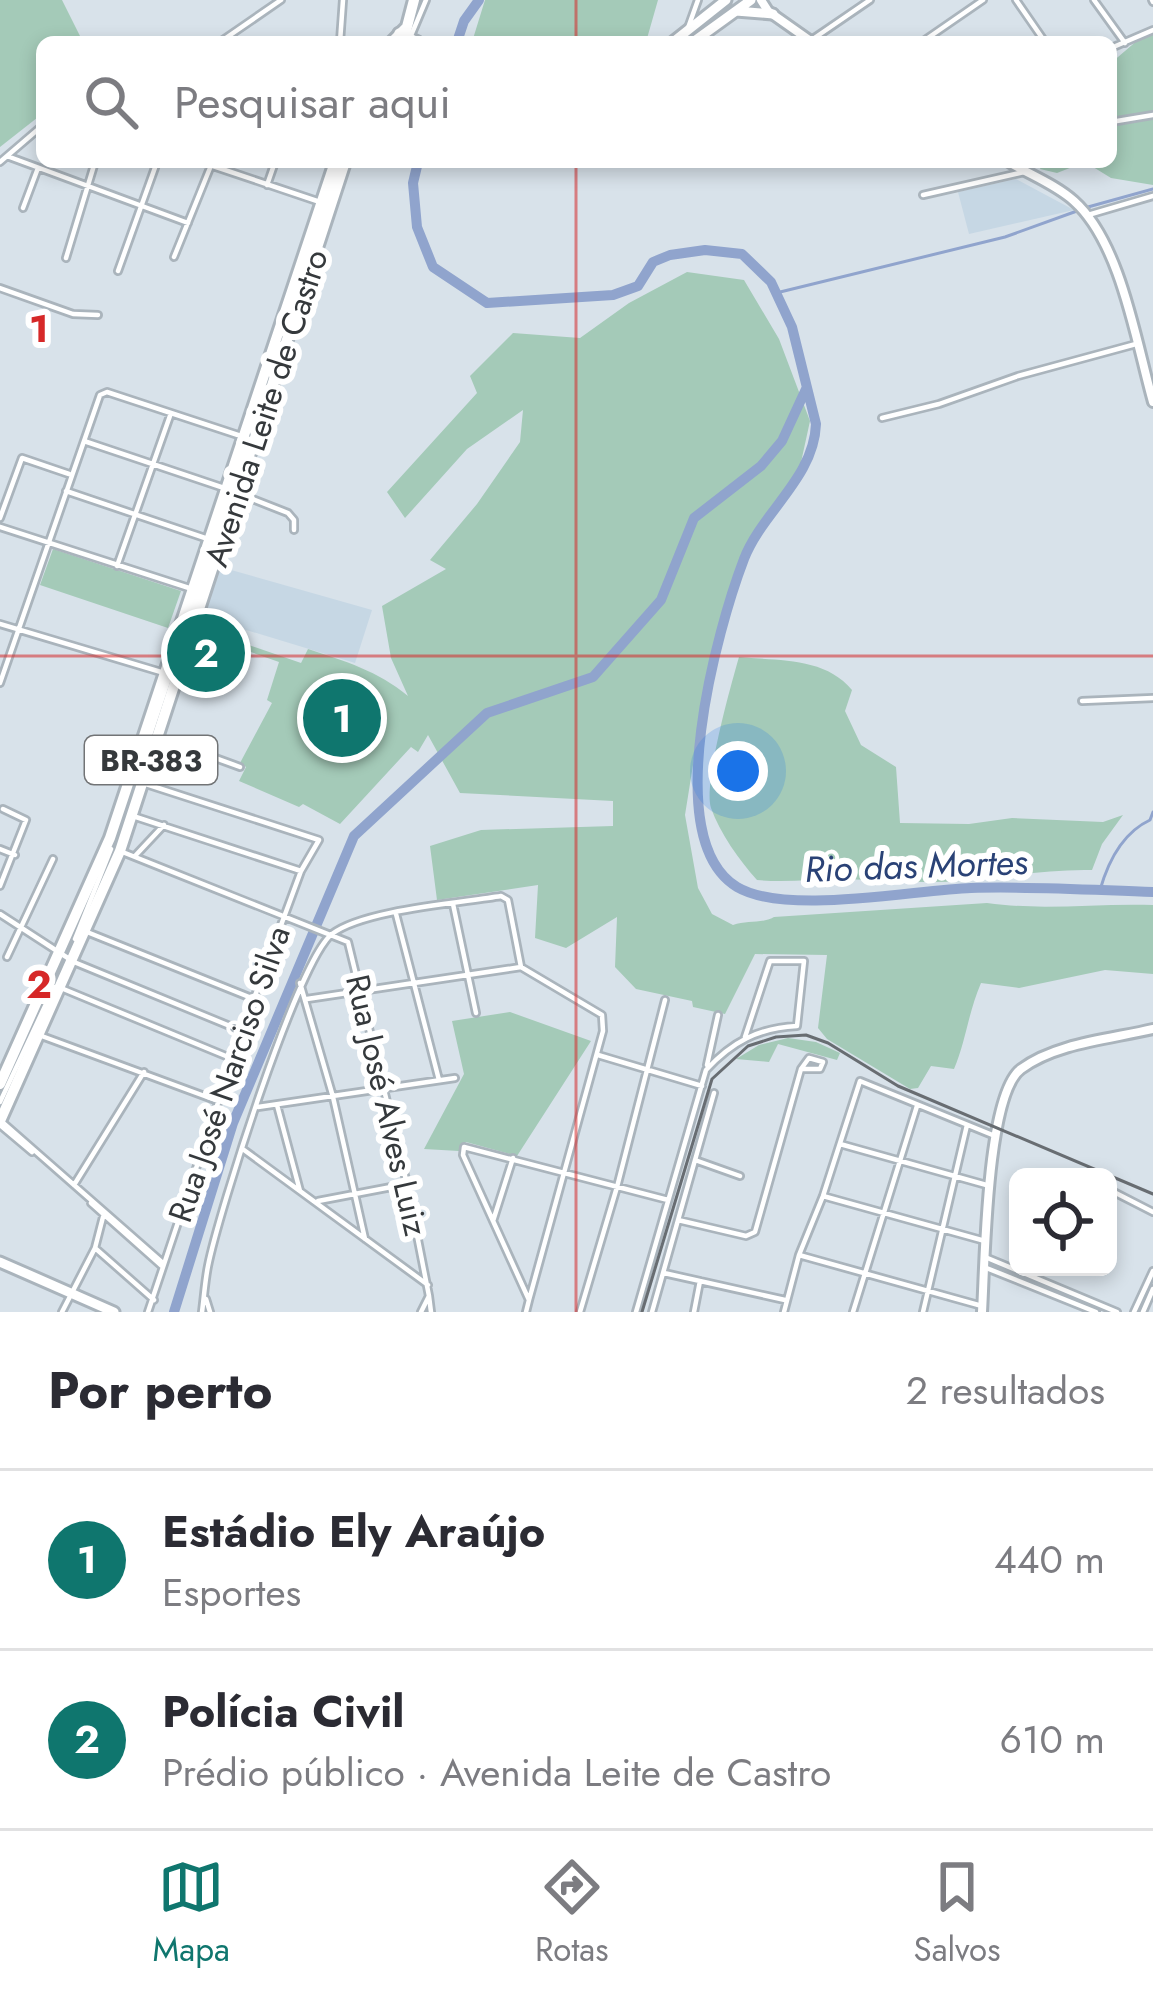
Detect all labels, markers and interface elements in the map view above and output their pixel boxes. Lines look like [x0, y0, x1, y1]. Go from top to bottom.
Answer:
search box [36, 36, 1117, 168]
icon: search [78, 69, 144, 135]
text: Pesquisar aqui [174, 70, 451, 135]
street label: Avenida Leite de Castro [192, 243, 340, 573]
text: 1 [29, 300, 49, 357]
pin: 2 [167, 608, 245, 698]
pin: 1 [303, 673, 381, 763]
road number: BR-383 [85, 736, 217, 784]
your location [708, 741, 768, 801]
water label: Rio das Mortes [804, 835, 1029, 895]
street label: Rua José Narciso Silva [156, 920, 302, 1228]
text: 2 [26, 956, 52, 1013]
street label: Rua José Alves Luiz [334, 970, 440, 1240]
map controls [1009, 1168, 1117, 1276]
button: locate [1009, 1168, 1117, 1276]
text: Por perto [48, 1353, 273, 1427]
text: 2 resultados [906, 1362, 1105, 1419]
text: Estádio Ely Araújo [162, 1499, 545, 1564]
text: 1 [77, 1531, 97, 1588]
text: 440 m [994, 1531, 1105, 1588]
text: Esportes [162, 1564, 301, 1621]
text: Polícia Civil [162, 1679, 404, 1744]
text: 2 [74, 1711, 100, 1768]
text: 610 m [999, 1711, 1105, 1768]
text: Prédio público · Avenida Leite de Castro [162, 1744, 831, 1801]
tab: Mapa [153, 1854, 230, 1973]
tab: Rotas [535, 1854, 608, 1973]
tab: Salvos [914, 1854, 1000, 1973]

